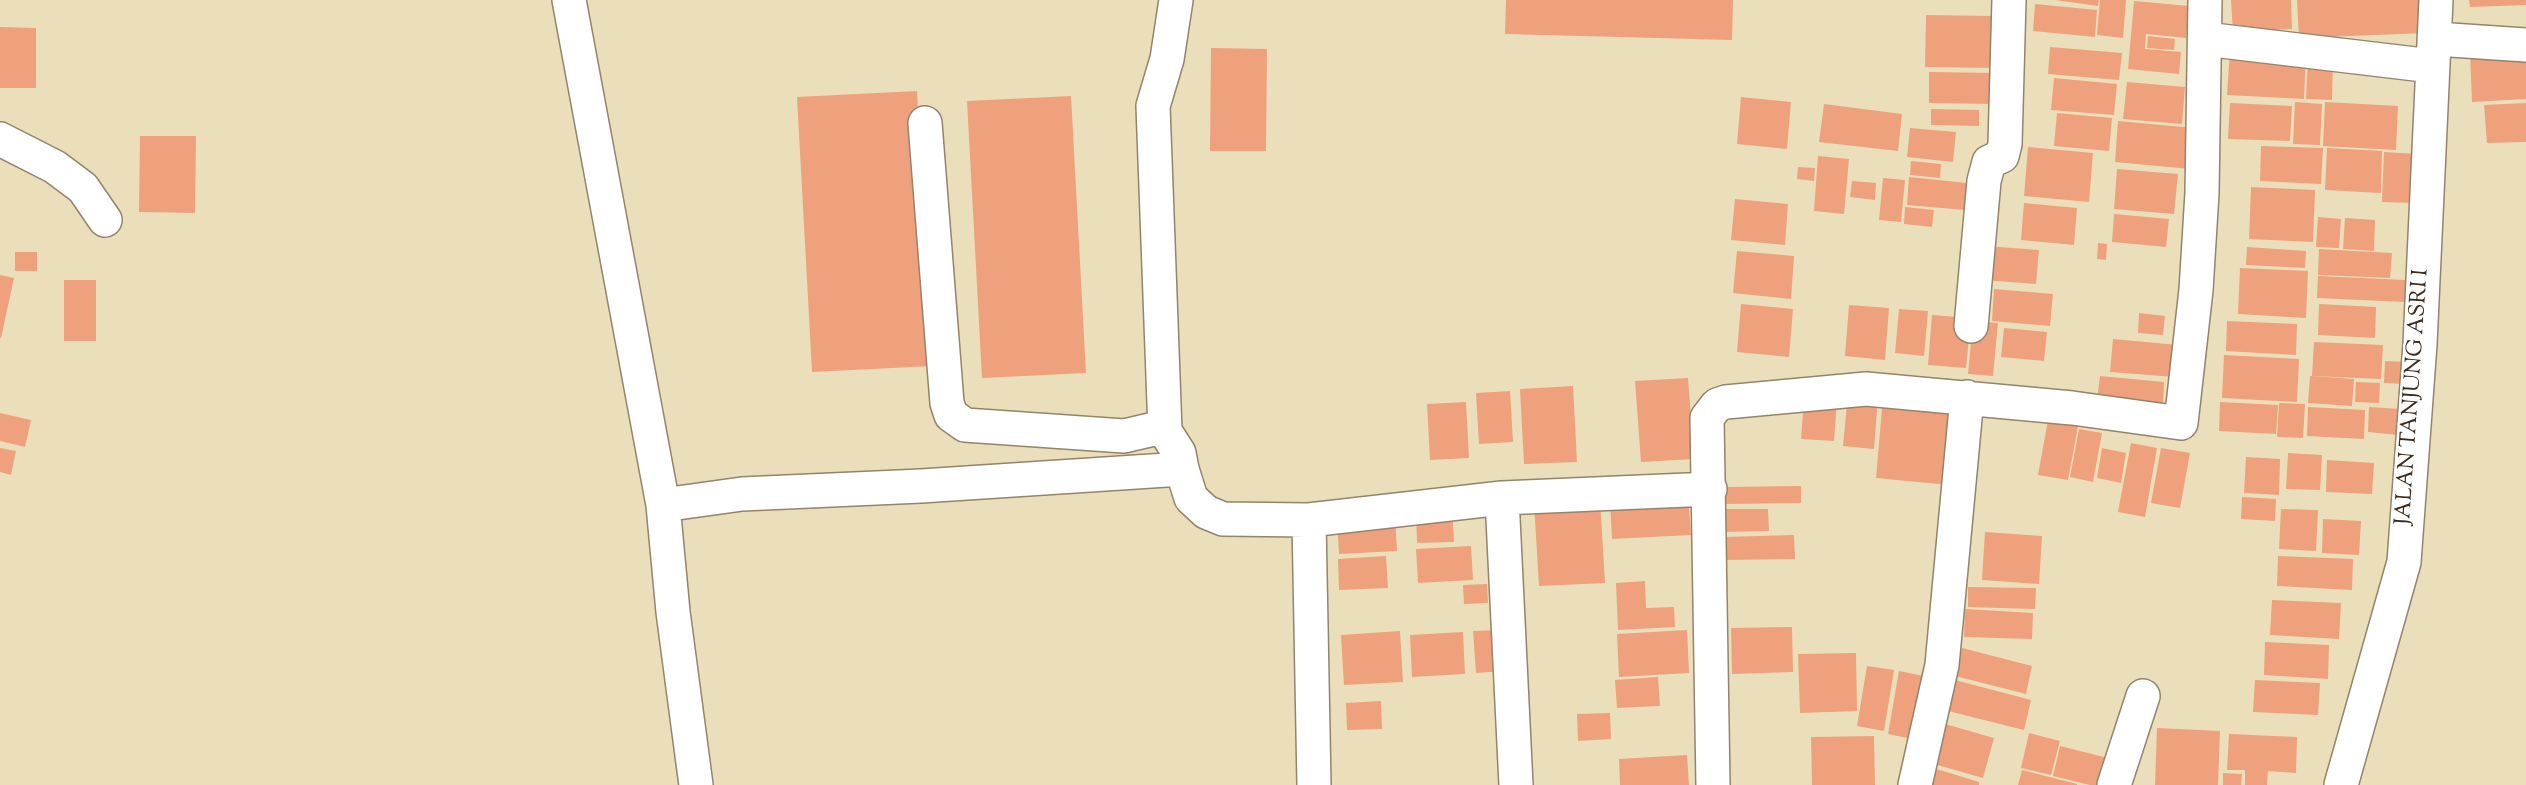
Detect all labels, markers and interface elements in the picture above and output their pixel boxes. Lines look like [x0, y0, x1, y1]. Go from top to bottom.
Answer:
street label: JALAN TANJUNG ASRI I [2392, 268, 2436, 526]

